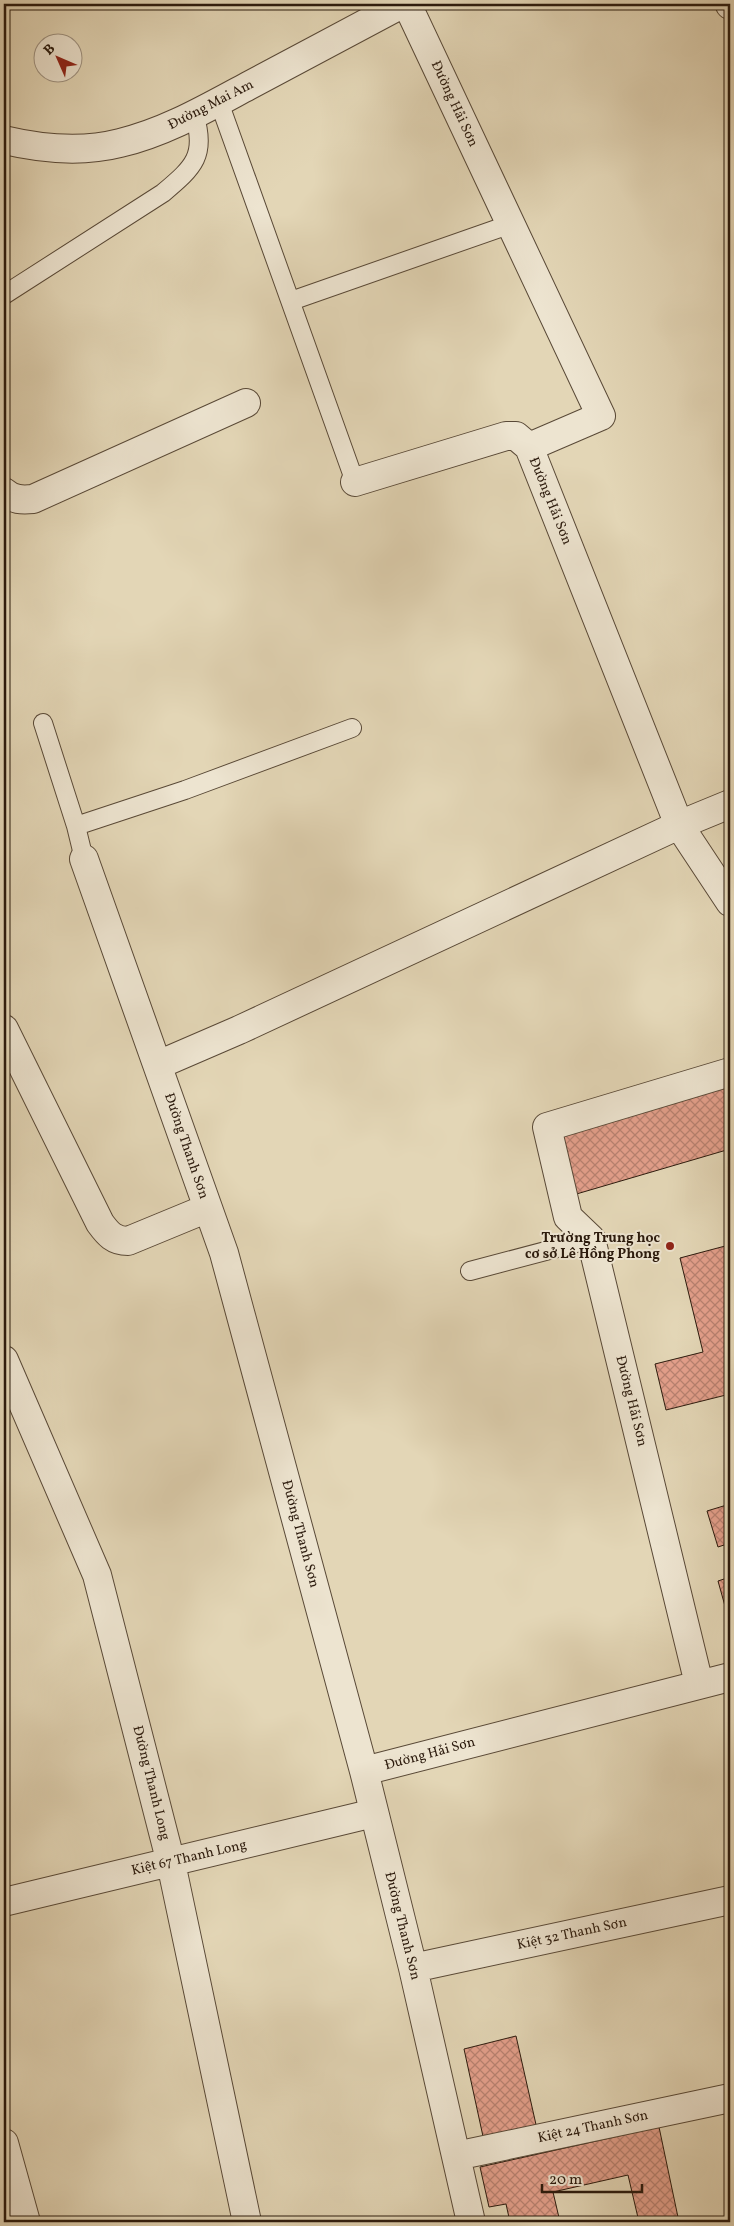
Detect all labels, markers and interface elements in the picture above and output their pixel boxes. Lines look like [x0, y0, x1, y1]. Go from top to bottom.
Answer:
north arrow [32, 32, 82, 82]
text: B [40, 40, 60, 60]
street label: Đường Hải Sơn [426, 58, 482, 150]
street label: Đường Mai Am [165, 75, 257, 135]
street label: Đường Hải Sơn [524, 454, 576, 548]
street label: Đường Thanh Sơn [159, 1091, 213, 1201]
place label: Trường Trung học cơ sở Lê Hồng Phong [525, 1229, 660, 1264]
marker: Trường Trung học cơ sở Lê Hồng Phong [664, 1240, 676, 1252]
street label: Đường Hải Sơn [611, 1354, 651, 1448]
street label: Đường Thanh Sơn [276, 1478, 324, 1590]
street label: Đường Thanh Long [128, 1724, 174, 1842]
street label: Đường Hải Sơn [383, 1733, 477, 1775]
street label: Kiệt 67 Thanh Long [129, 1835, 249, 1881]
street label: Đường Thanh Sơn [379, 1870, 425, 1982]
street label: Kiệt 32 Thanh Sơn [515, 1913, 629, 1955]
street label: Kiệt 24 Thanh Sơn [536, 2106, 650, 2148]
scale bar [542, 2161, 642, 2193]
text: 20 m [549, 2170, 582, 2191]

